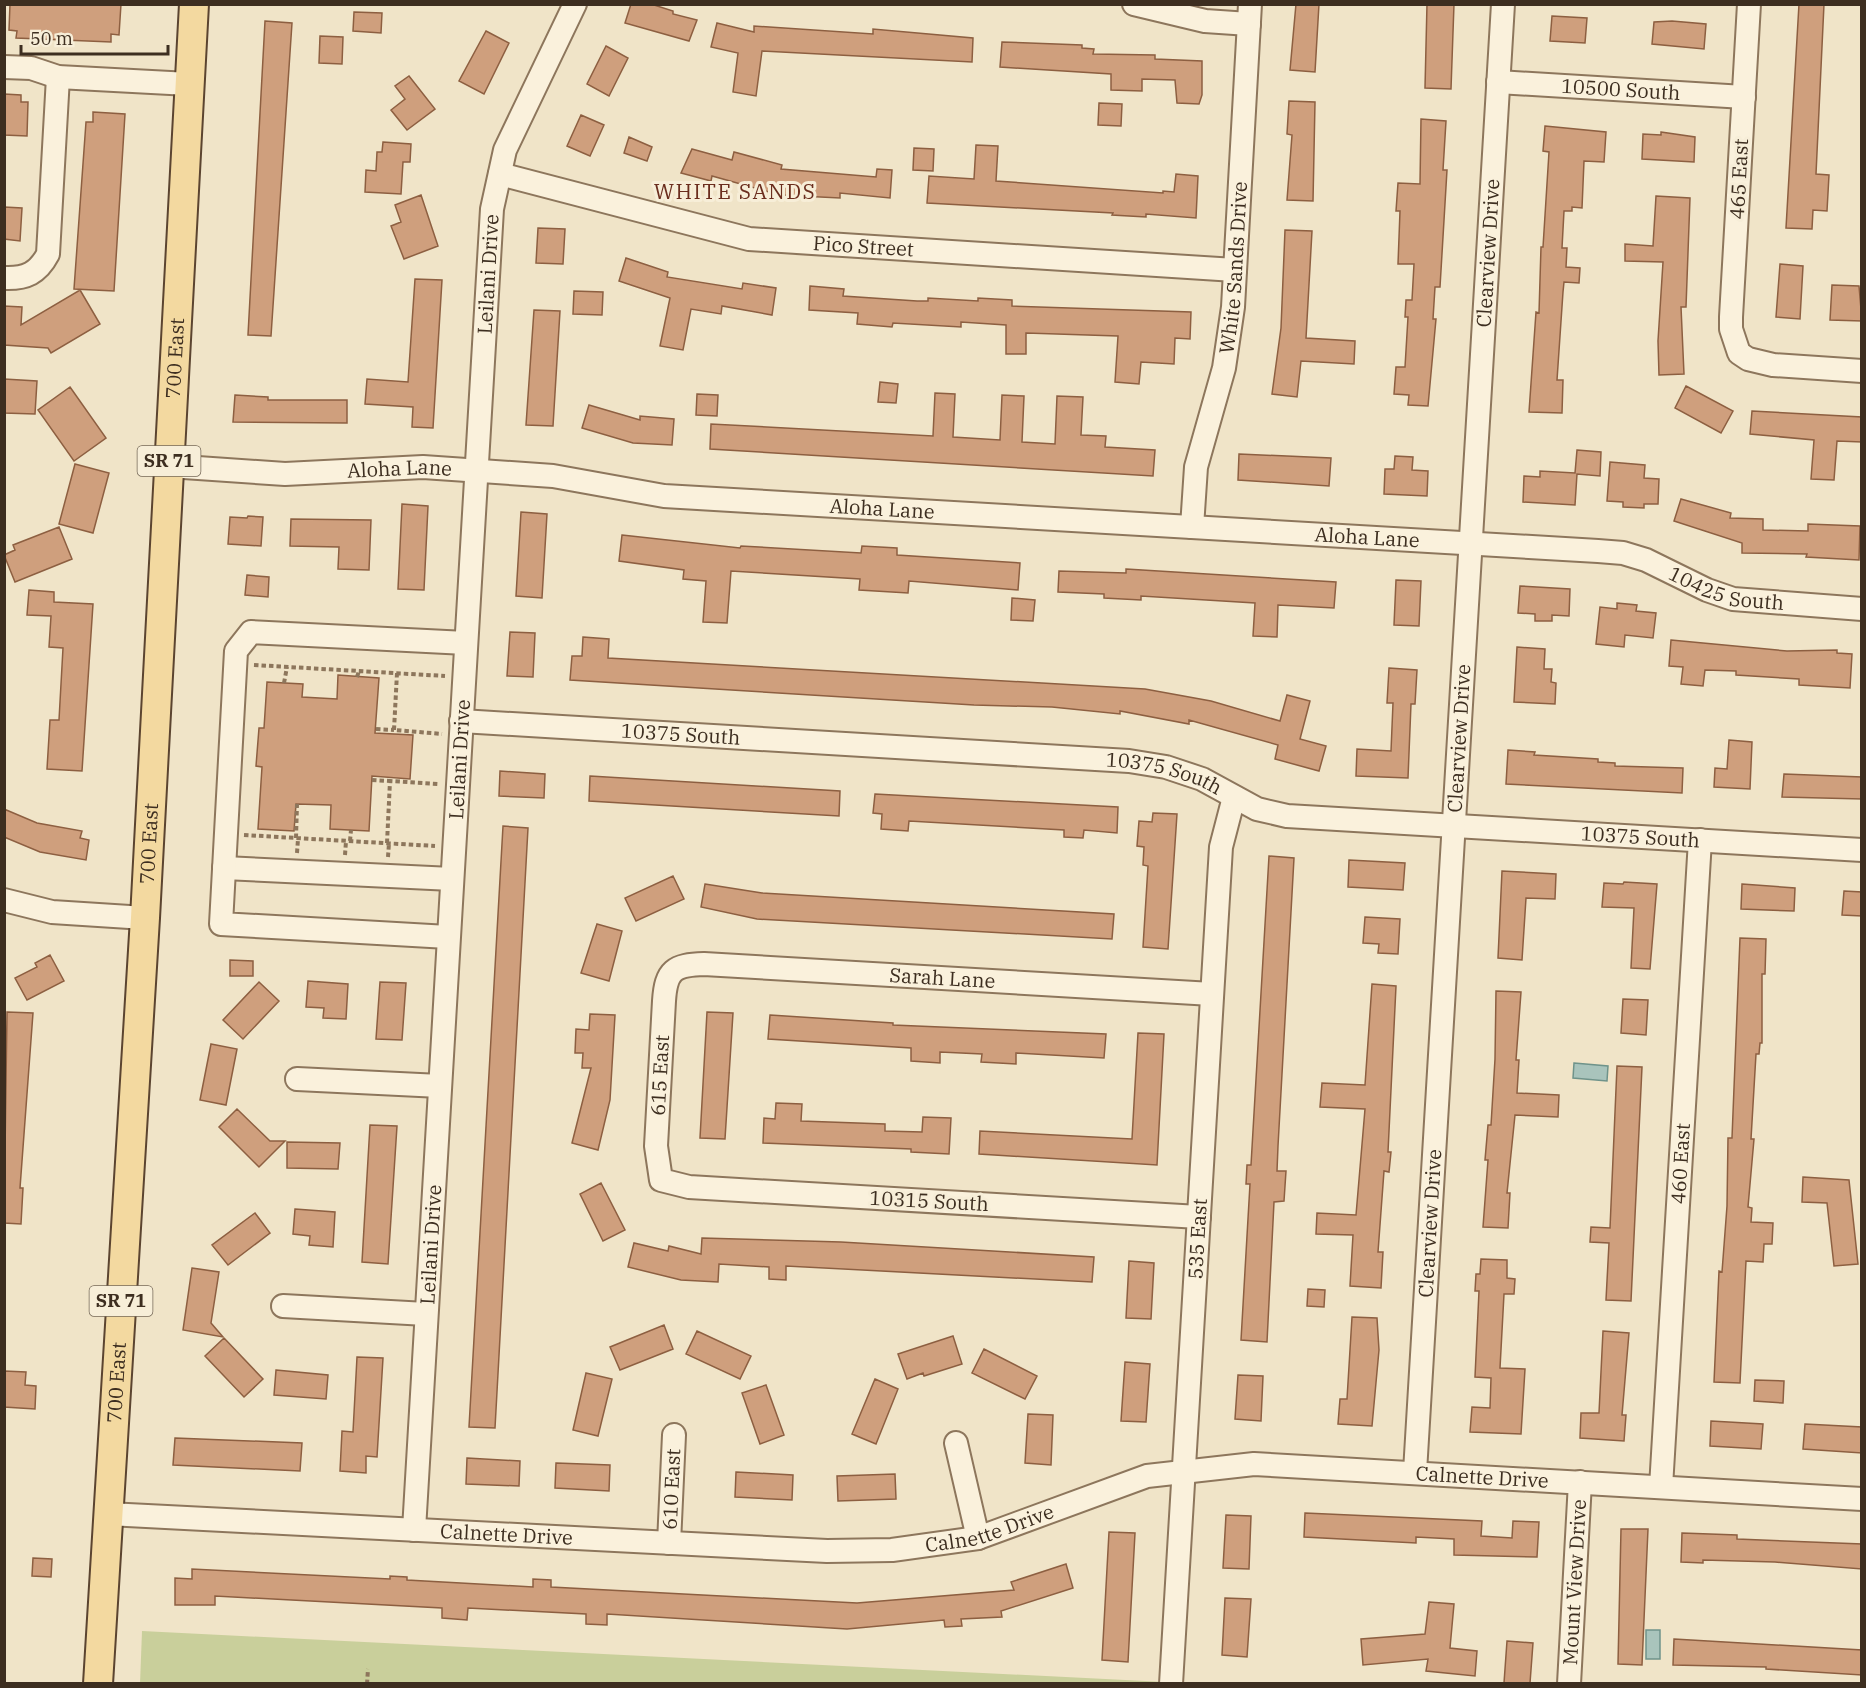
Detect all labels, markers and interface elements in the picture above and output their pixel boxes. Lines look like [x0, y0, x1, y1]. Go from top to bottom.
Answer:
scale bar [21, 18, 168, 56]
text: 50 m [30, 27, 73, 50]
street label: 10500 South [1560, 72, 1681, 106]
street label: 465 East [1723, 138, 1754, 220]
district label: WHITE SANDS [654, 177, 816, 205]
street label: Clearview Drive [1470, 178, 1505, 328]
street label: White Sands Drive [1212, 180, 1253, 356]
street label: Leilani Drive [471, 213, 505, 335]
street label: Pico Street [812, 229, 915, 262]
street label: 700 East [159, 317, 190, 399]
road number: SR 71 [138, 446, 201, 476]
street label: Aloha Lane [346, 453, 453, 484]
street label: Aloha Lane [829, 492, 935, 525]
street label: Aloha Lane [1314, 520, 1421, 553]
street label: 10425 South [1664, 559, 1785, 616]
street label: Clearview Drive [1441, 663, 1476, 813]
street label: Leilani Drive [442, 699, 476, 820]
street label: 10375 South [620, 717, 741, 751]
street label: 10375 South [1105, 746, 1227, 801]
street label: 700 East [133, 802, 164, 885]
street label: 10375 South [1580, 819, 1701, 853]
street label: Sarah Lane [889, 961, 996, 994]
street label: 615 East [644, 1034, 675, 1116]
street label: 460 East [1664, 1122, 1696, 1205]
street label: Clearview Drive [1411, 1148, 1447, 1298]
street label: Leilani Drive [413, 1184, 447, 1305]
street label: 10315 South [869, 1184, 989, 1217]
street label: 535 East [1181, 1197, 1213, 1280]
road number: SR 71 [90, 1286, 152, 1316]
street label: 700 East [100, 1341, 132, 1424]
street label: 610 East [656, 1448, 686, 1530]
street label: Calnette Drive [1415, 1459, 1549, 1494]
street label: Calnette Drive [923, 1497, 1057, 1558]
street label: Mount View Drive [1556, 1498, 1592, 1666]
street label: Calnette Drive [439, 1517, 574, 1551]

